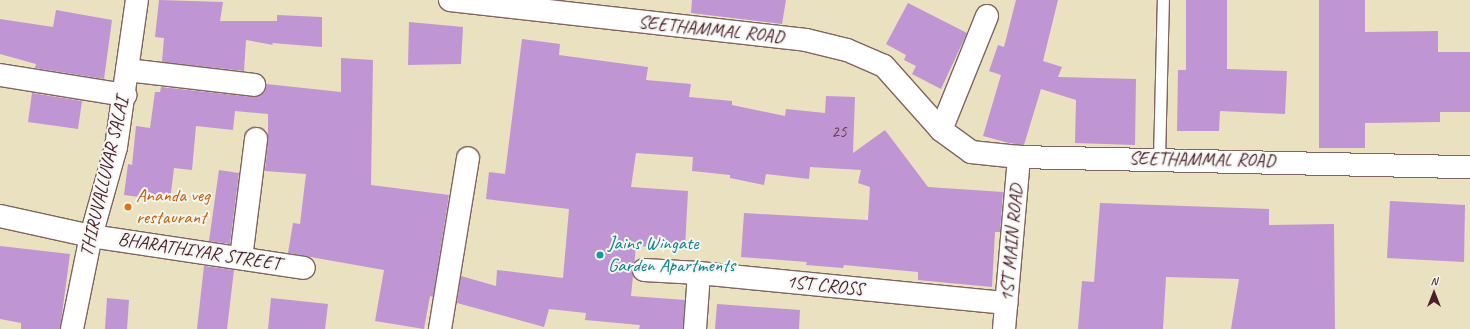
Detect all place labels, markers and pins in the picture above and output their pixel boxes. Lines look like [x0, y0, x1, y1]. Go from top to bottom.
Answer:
place label: Ananda veg restaurant [136, 185, 210, 229]
marker: Ananda veg restaurant [123, 202, 133, 212]
place label: Jains Wingate Garden Apartments [608, 233, 735, 277]
marker: Jains Wingate Garden Apartments [595, 250, 605, 260]

